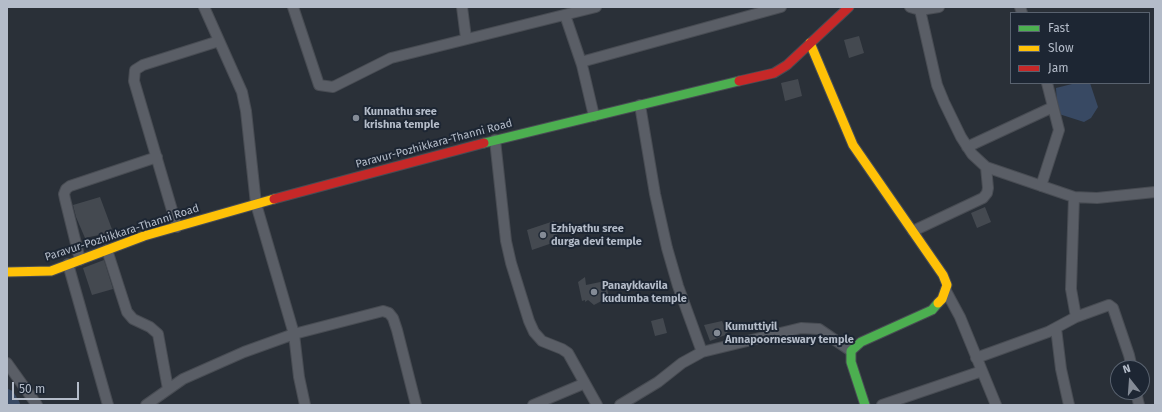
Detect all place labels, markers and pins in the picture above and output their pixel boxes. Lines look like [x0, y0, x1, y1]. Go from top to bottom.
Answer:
place label: Kunnathu sree krishna temple [364, 105, 439, 131]
marker: Kunnathu sree krishna temple [351, 113, 361, 123]
place label: Ezhiyathu sree durga devi temple [551, 222, 642, 248]
marker: Ezhiyathu sree durga devi temple [538, 230, 548, 240]
place label: Panaykkavila kudumba temple [602, 279, 687, 305]
marker: Panaykkavila kudumba temple [589, 287, 599, 297]
place label: Kumuttiyil Annapoorneswary temple [725, 320, 854, 346]
marker: Kumuttiyil Annapoorneswary temple [712, 328, 722, 338]

